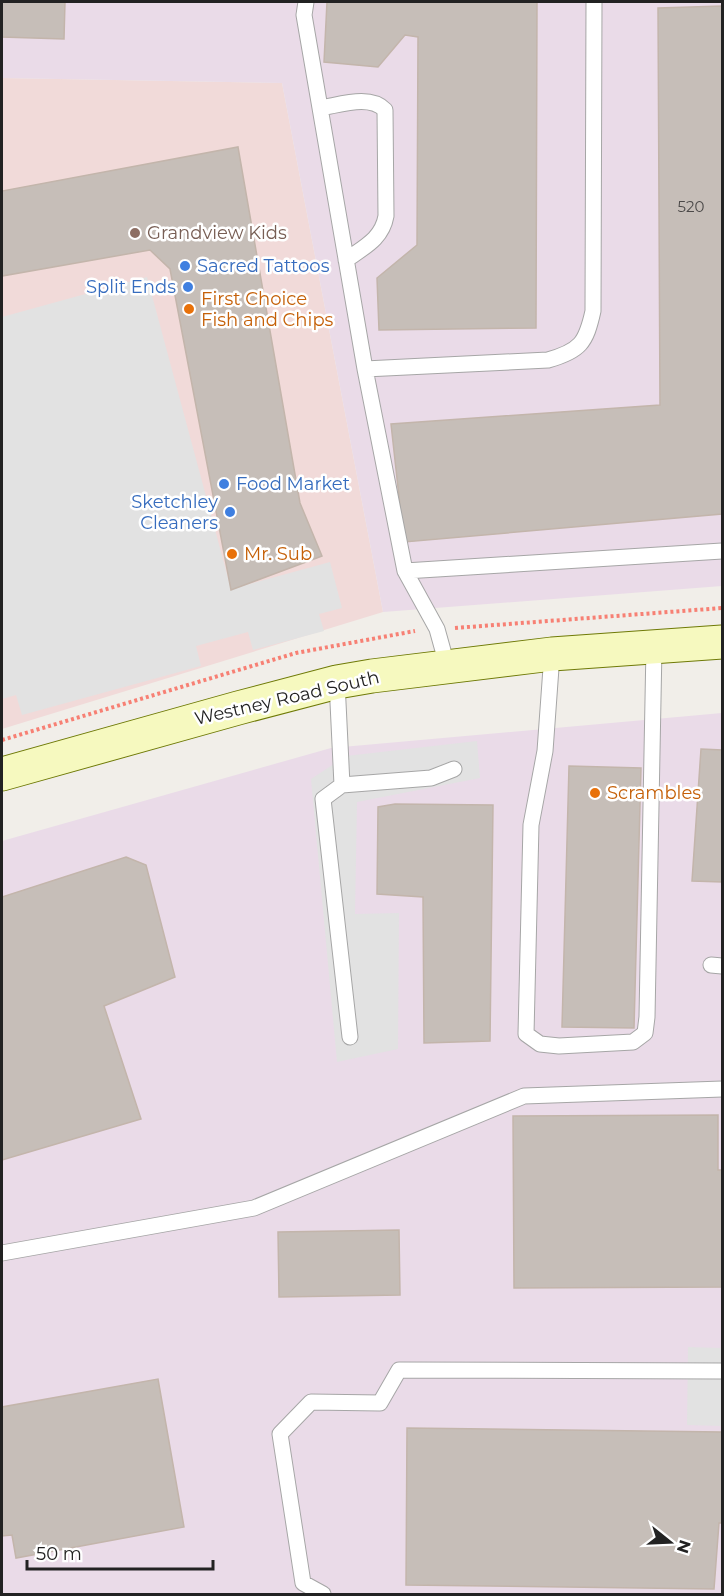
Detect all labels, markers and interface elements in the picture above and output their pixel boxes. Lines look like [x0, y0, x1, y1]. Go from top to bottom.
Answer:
house number: 520 [678, 197, 704, 216]
place label: Grandview Kids [147, 222, 287, 244]
marker: Grandview Kids [128, 226, 142, 240]
place label: Sacred Tattoos [197, 255, 330, 277]
marker: Sacred Tattoos [178, 259, 192, 273]
place label: Split Ends [86, 276, 176, 298]
marker: Split Ends [181, 280, 195, 294]
place label: First Choice Fish and Chips [201, 288, 334, 331]
marker: First Choice Fish and Chips [182, 302, 196, 316]
place label: Food Market [236, 473, 350, 495]
marker: Food Market [217, 477, 231, 491]
place label: Sketchley Cleaners [131, 491, 218, 534]
marker: Sketchley Cleaners [223, 505, 237, 519]
place label: Mr. Sub [244, 543, 312, 565]
marker: Mr. Sub [225, 547, 239, 561]
street label: Westney Road South [192, 666, 382, 730]
place label: Scrambles [607, 782, 701, 804]
marker: Scrambles [588, 786, 602, 800]
north arrow [640, 1512, 700, 1572]
scale bar [27, 1533, 213, 1571]
text: N [673, 1537, 695, 1556]
text: 50 m [36, 1543, 82, 1565]

